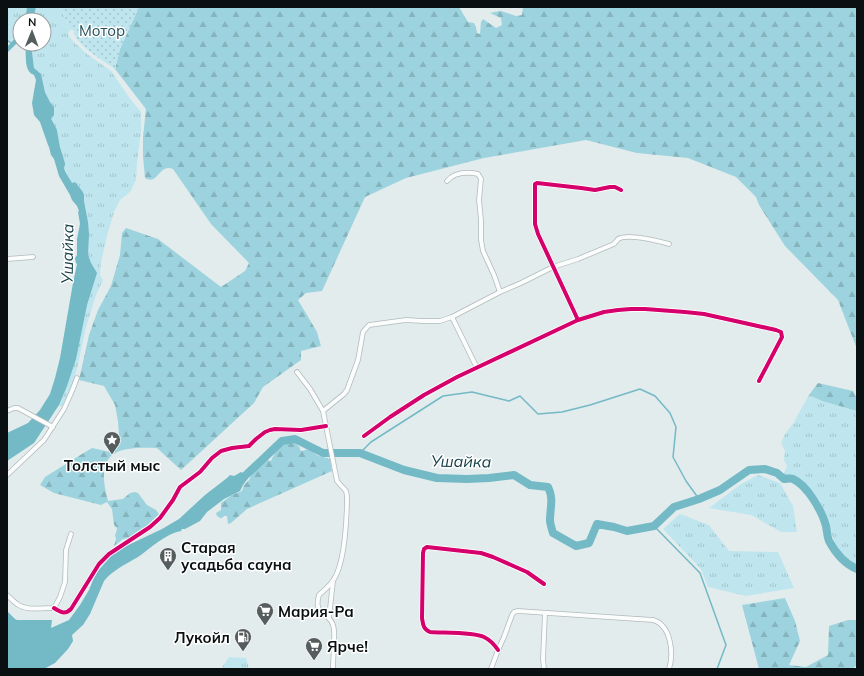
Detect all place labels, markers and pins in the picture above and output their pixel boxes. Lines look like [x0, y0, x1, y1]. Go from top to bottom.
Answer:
place icon: Толстый мыс [102, 430, 122, 455]
place label: Толстый мыс [64, 456, 160, 475]
place label: Старая усадьба сауна [181, 538, 292, 574]
building icon: Старая усадьба сауна [158, 546, 178, 571]
supermarket icon: Мария-Ра [255, 601, 275, 626]
place label: Мария-Ра [278, 602, 354, 621]
fuel station icon: Лукойл [233, 627, 253, 652]
place label: Лукойл [174, 628, 230, 647]
supermarket icon: Ярче! [304, 636, 324, 661]
place label: Ярче! [327, 637, 368, 656]

